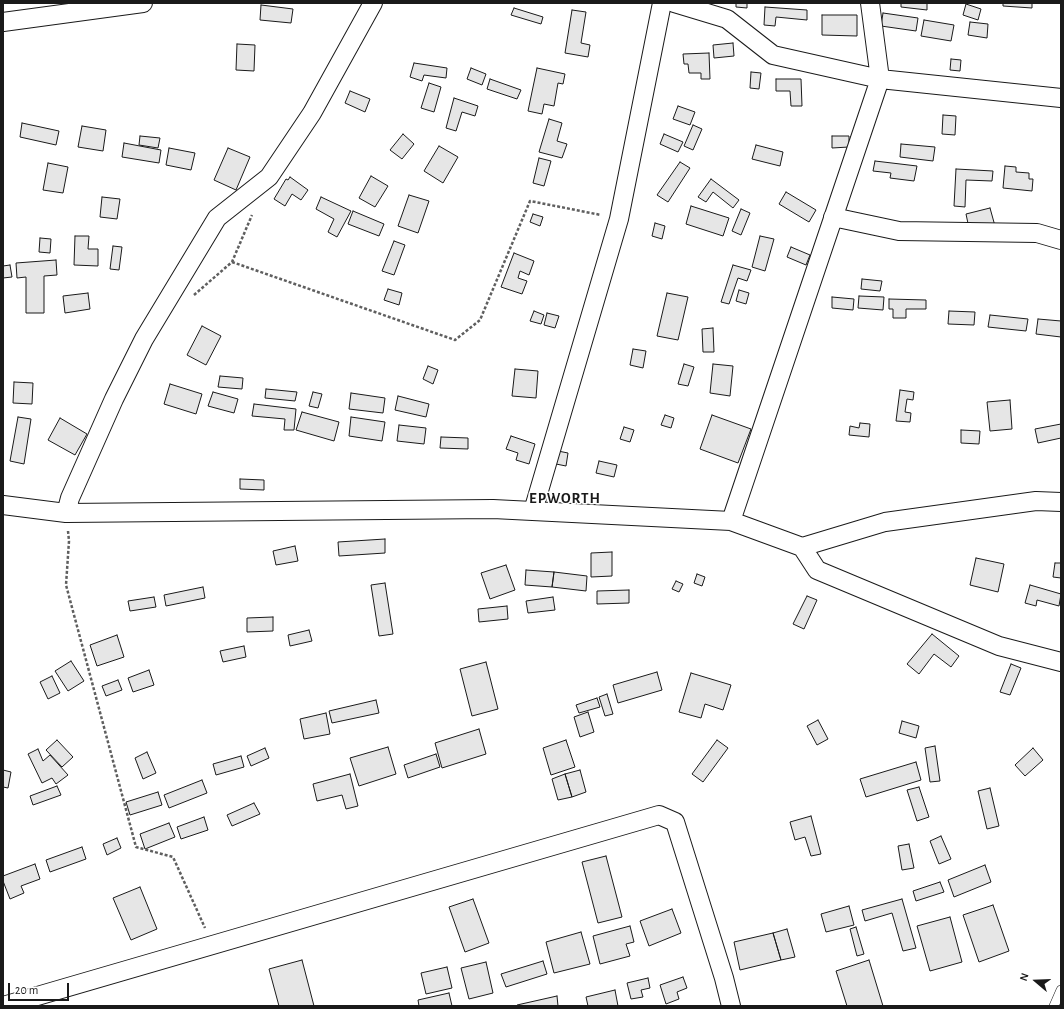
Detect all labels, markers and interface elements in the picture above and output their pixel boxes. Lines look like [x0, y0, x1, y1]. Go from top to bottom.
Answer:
district label: EPWORTH [529, 489, 601, 507]
north arrow [1016, 961, 1056, 1001]
text: N [1018, 972, 1031, 982]
scale bar [10, 975, 71, 1001]
text: 20 m [15, 984, 38, 996]

